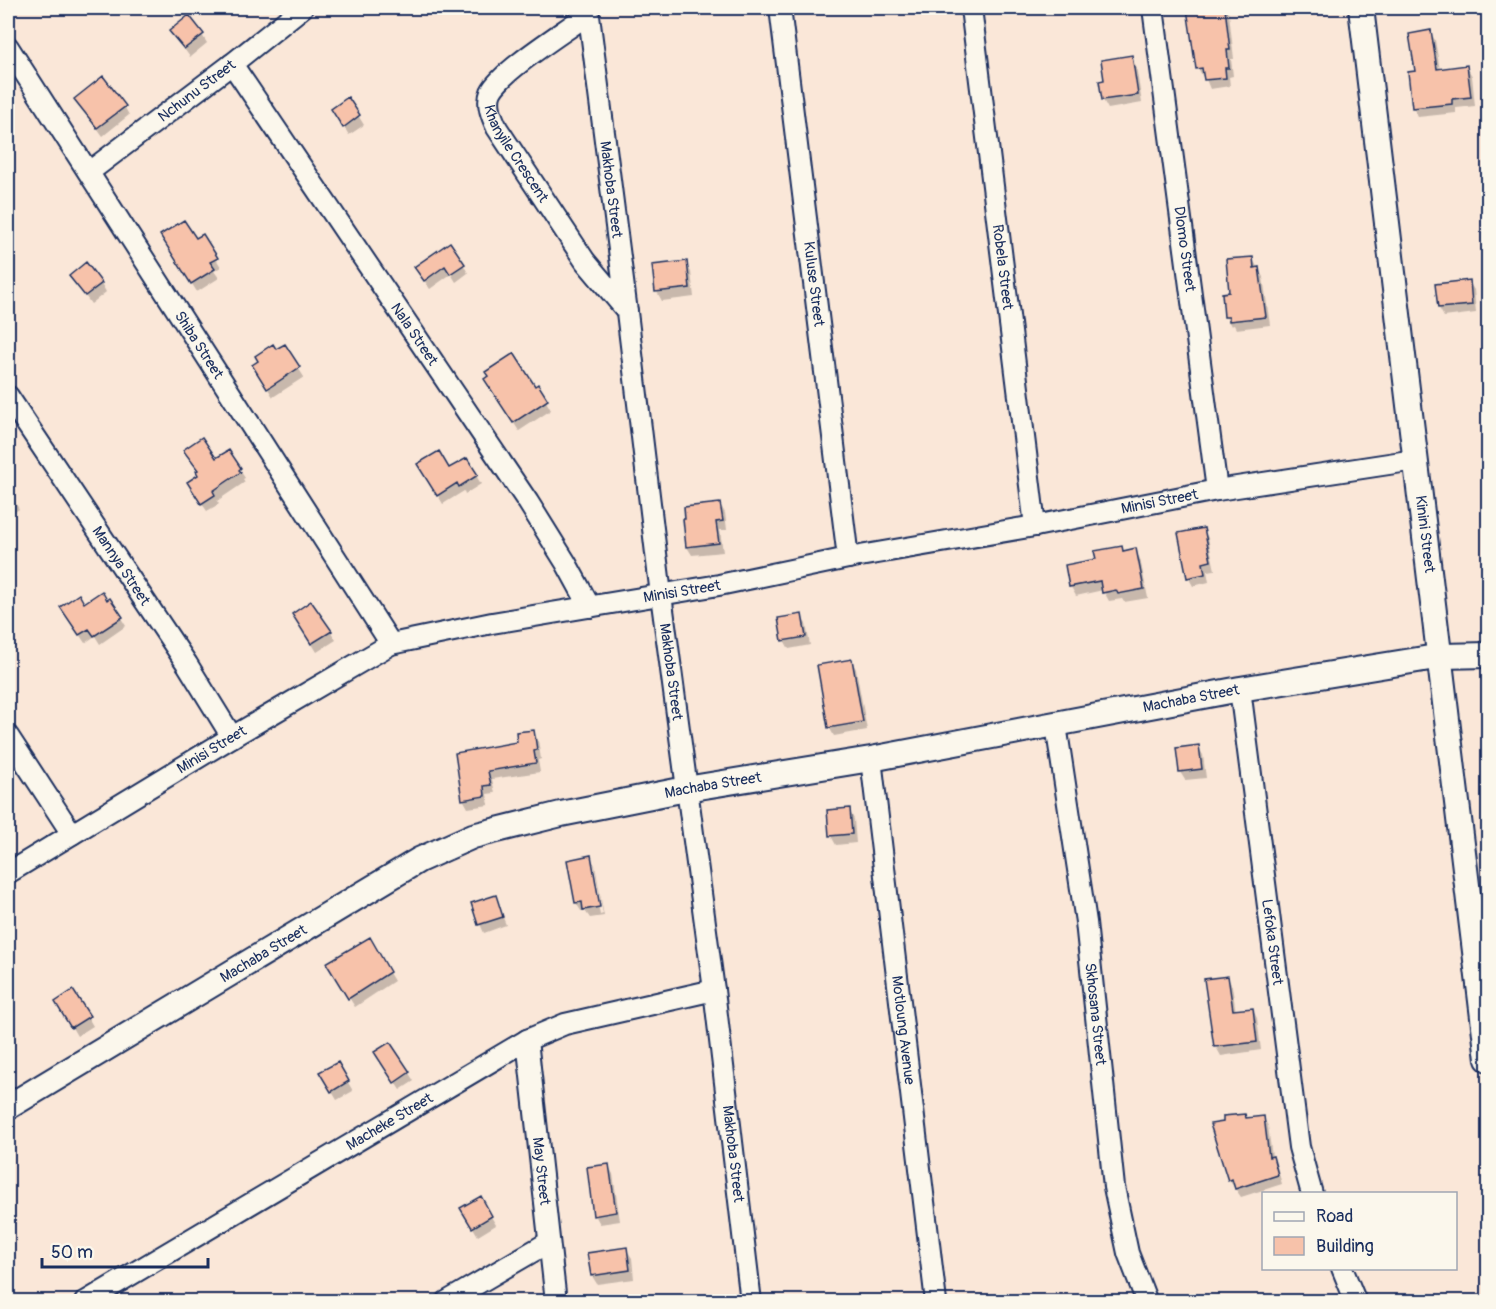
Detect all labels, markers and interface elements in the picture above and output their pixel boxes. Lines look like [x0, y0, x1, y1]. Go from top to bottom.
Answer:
street label: Nchunu Street [154, 55, 240, 126]
street label: Khanyile Crescent [479, 103, 553, 207]
street label: Makhoba Street [595, 140, 627, 240]
street label: Dlomo Street [1169, 205, 1200, 294]
street label: Robela Street [988, 223, 1017, 312]
street label: Kuluse Street [799, 240, 828, 329]
street label: Nala Street [386, 299, 443, 370]
street label: Shiba Street [170, 308, 228, 384]
street label: Minisi Street [1120, 485, 1201, 519]
street label: Kinini Street [1411, 494, 1439, 575]
street label: Mannya Street [88, 523, 155, 610]
street label: Minisi Street [642, 576, 723, 607]
street label: Makhoba Street [655, 622, 687, 722]
street label: Machaba Street [1141, 680, 1242, 717]
street label: Minisi Street [173, 721, 251, 778]
street label: Machaba Street [663, 768, 764, 803]
street label: Lefoka Street [1257, 898, 1287, 987]
street label: Machaba Street [217, 920, 311, 987]
street label: Skhosana Street [1080, 962, 1110, 1067]
street label: Motloung Avenue [887, 975, 919, 1086]
street label: Macheke Street [343, 1088, 437, 1155]
street label: Makhoba Street [718, 1104, 748, 1204]
street label: May Street [528, 1136, 554, 1207]
legend [1262, 1192, 1457, 1270]
text: Road [1316, 1205, 1353, 1228]
scale bar [42, 1231, 208, 1269]
text: Building [1316, 1235, 1374, 1258]
text: 50 m [51, 1241, 93, 1264]

